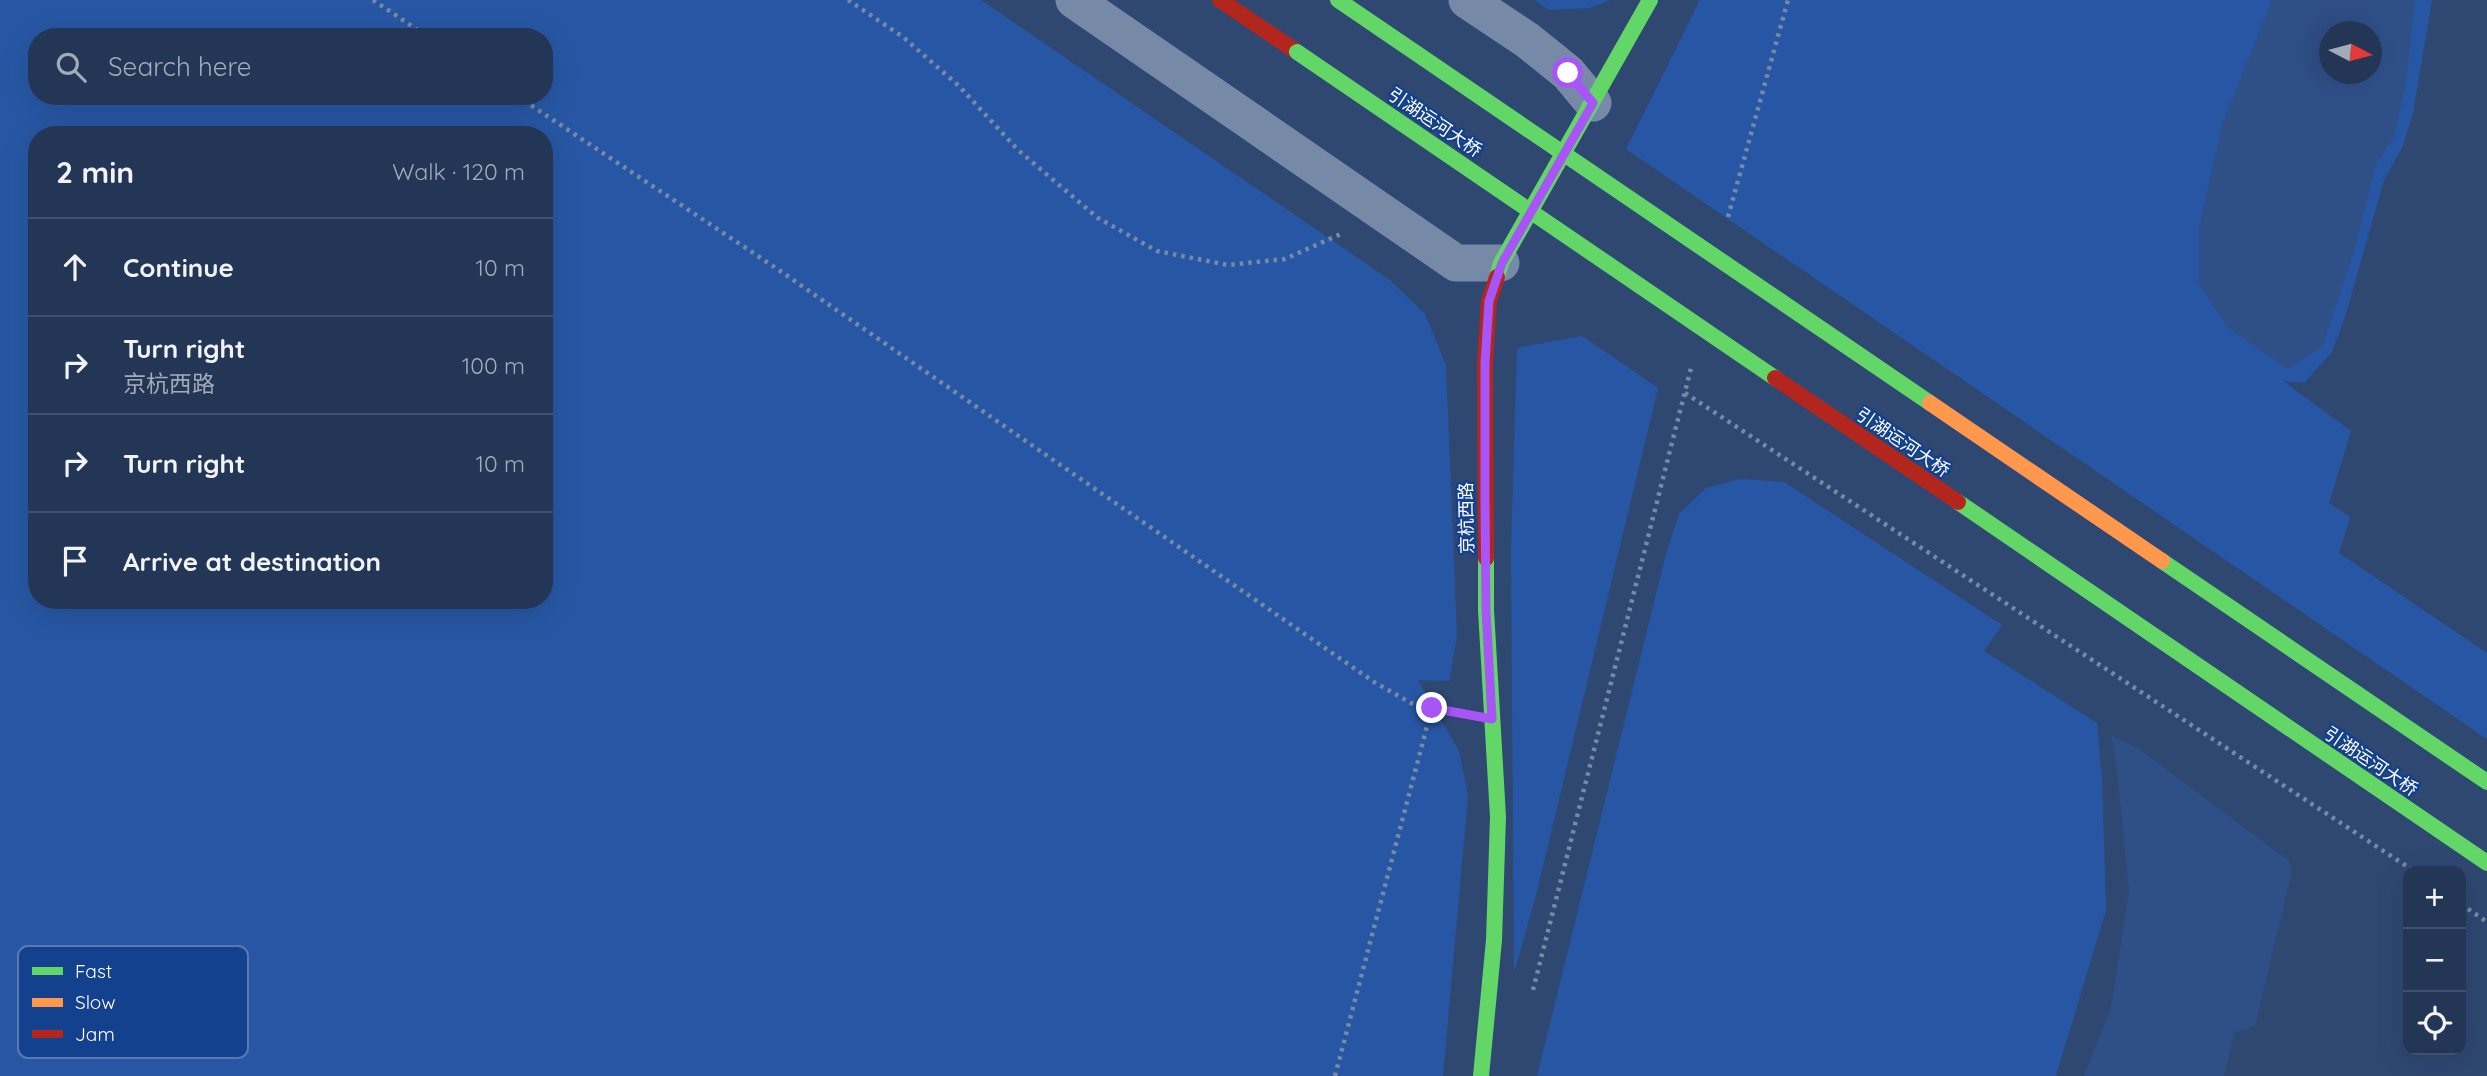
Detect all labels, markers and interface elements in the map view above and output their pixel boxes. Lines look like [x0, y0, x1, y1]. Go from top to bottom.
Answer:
north arrow [2319, 21, 2382, 84]
search box [28, 28, 553, 105]
icon: search [52, 48, 90, 86]
text: Search here [108, 50, 252, 83]
route start [1552, 57, 1583, 88]
street label: 引湖运河大桥 [1384, 82, 1486, 162]
text: 2 min [56, 153, 134, 191]
text: Walk · 120 m [392, 157, 525, 186]
icon: ahead [56, 248, 94, 286]
text: Continue [123, 251, 234, 284]
text: 10 m [476, 253, 525, 282]
text: Turn right [123, 332, 245, 365]
icon: right [56, 346, 94, 384]
text: 100 m [462, 351, 525, 380]
text: 京杭西路 [123, 369, 215, 398]
street label: 引湖运河大桥 [1852, 402, 1954, 482]
icon: right [56, 444, 94, 482]
text: Turn right [123, 447, 245, 480]
text: 10 m [476, 449, 525, 478]
street label: 京杭西路 [1454, 482, 1478, 554]
icon: arrive [56, 542, 94, 580]
text: Arrive at destination [123, 545, 381, 578]
route end [1416, 692, 1447, 723]
street label: 引湖运河大桥 [2320, 721, 2422, 801]
map controls [2403, 866, 2466, 1055]
button: + [2403, 866, 2466, 929]
button: − [2403, 929, 2466, 992]
legend [18, 946, 248, 1058]
text: Fast [75, 959, 112, 983]
text: Slow [75, 990, 116, 1014]
button: locate [2403, 992, 2466, 1055]
text: Jam [75, 1022, 115, 1046]

